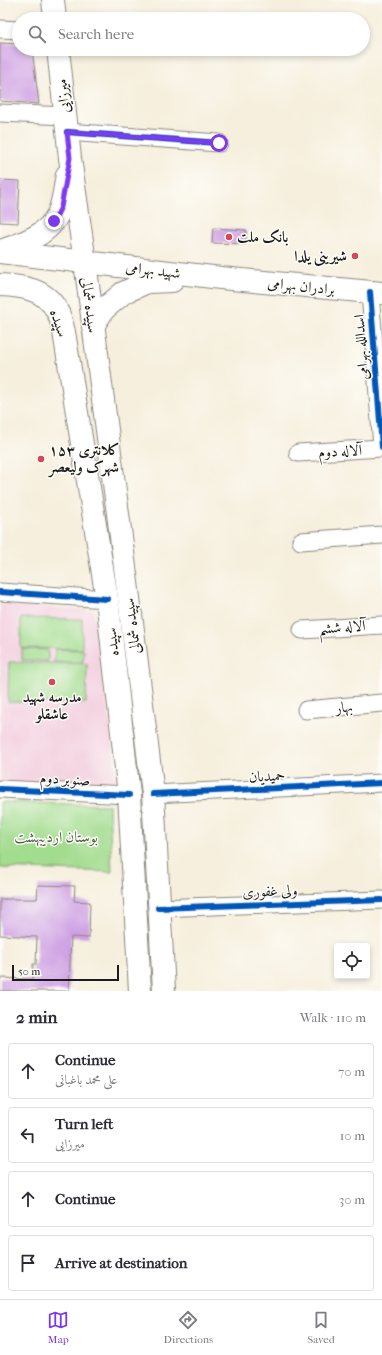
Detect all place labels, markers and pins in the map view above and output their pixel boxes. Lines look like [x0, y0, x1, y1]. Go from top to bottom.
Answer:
place label: بانک ملت [237, 228, 289, 246]
marker: بانک ملت [224, 232, 234, 242]
place label: شیرینی یلدا [294, 247, 347, 267]
marker: شیرینی یلدا [350, 251, 360, 261]
place label: کلانتری ۱۵۳ شهرک ولیعصر [47, 441, 120, 478]
marker: کلانتری ۱۵۳ شهرک ولیعصر [36, 454, 46, 464]
marker: مدرسه شهید عاشقلو [47, 677, 57, 687]
place label: مدرسه شهید عاشقلو [22, 688, 82, 724]

